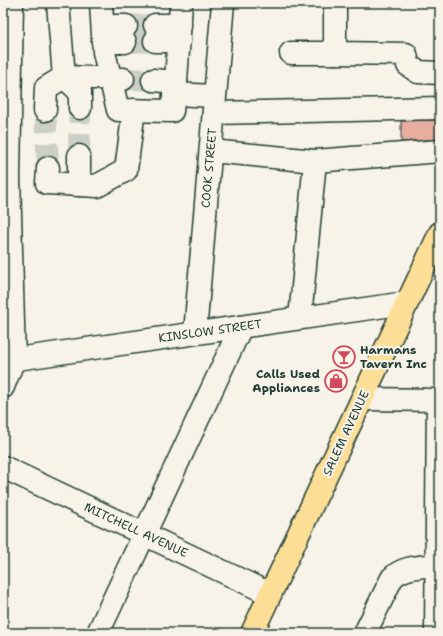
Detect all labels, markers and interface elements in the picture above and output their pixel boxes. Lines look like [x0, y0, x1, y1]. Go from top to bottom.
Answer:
street label: COOK STREET [198, 127, 221, 209]
street label: KINSLOW STREET [157, 316, 263, 346]
place label: Harmans Tavern Inc [360, 342, 427, 372]
bar icon: Harmans Tavern Inc [331, 344, 357, 370]
place label: Calls Used Appliances [252, 366, 320, 396]
shop icon: Calls Used Appliances [323, 368, 349, 394]
street label: SALEM AVENUE [319, 388, 373, 478]
street label: MITCHELL AVENUE [81, 499, 191, 561]

